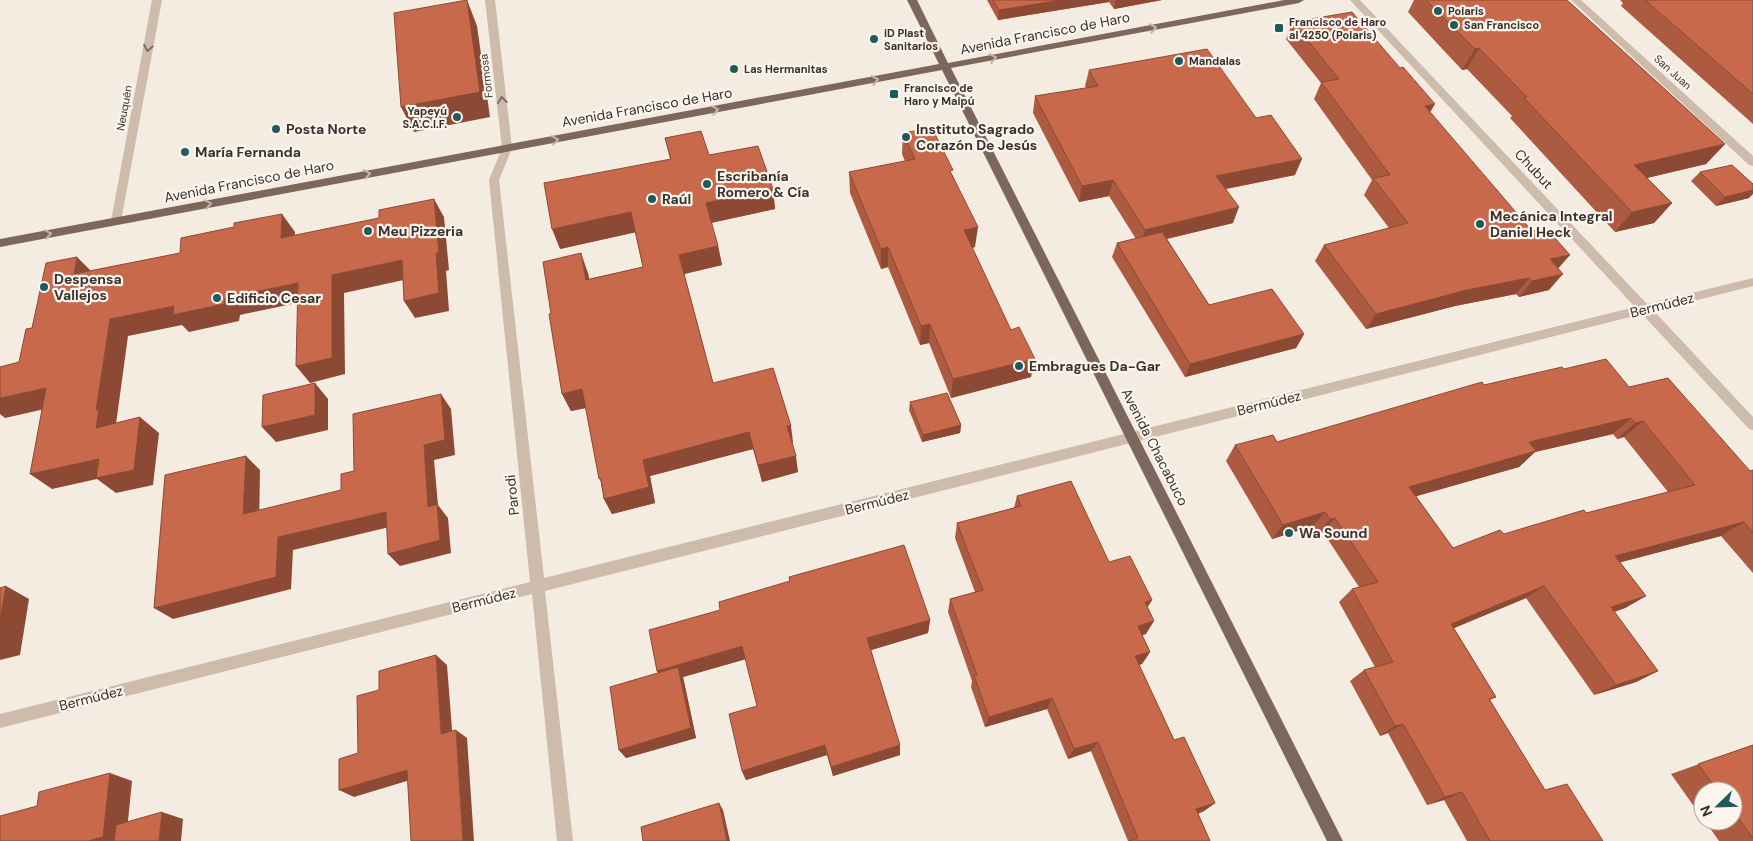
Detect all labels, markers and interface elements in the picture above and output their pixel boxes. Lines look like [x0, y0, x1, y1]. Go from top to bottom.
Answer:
place label: Polaris [1448, 4, 1484, 18]
marker: Polaris [1432, 5, 1444, 17]
street label: Avenida Francisco de Haro [959, 8, 1131, 58]
place label: Francisco de Haro al 4250 (Polaris) [1289, 15, 1386, 42]
place label: San Francisco [1464, 18, 1540, 32]
marker: San Francisco [1448, 19, 1460, 31]
marker: Francisco de Haro al 4250 (Polaris) [1273, 22, 1285, 34]
one-way arrow [1148, 23, 1157, 33]
place label: iD Plast Sanitarios [884, 26, 938, 53]
marker: iD Plast Sanitarios [868, 33, 880, 45]
one-way arrow [144, 44, 154, 52]
street label: San Juan [1651, 52, 1695, 92]
street label: Formosa [476, 53, 496, 99]
one-way arrow [989, 54, 998, 64]
place label: Mandalas [1189, 54, 1241, 68]
marker: Mandalas [1173, 55, 1185, 67]
place label: Las Hermanitas [744, 62, 828, 76]
marker: Las Hermanitas [728, 63, 740, 75]
one-way arrow [871, 76, 879, 86]
place label: Francisco de Haro y Maipú [904, 81, 975, 108]
street label: Avenida Francisco de Haro [560, 83, 734, 131]
street label: Neuquén [113, 84, 135, 132]
marker: Francisco de Haro y Maipú [888, 88, 900, 100]
one-way arrow [497, 96, 508, 104]
place label: Yapeyú S.A.C.I.F. [402, 104, 447, 131]
one-way arrow [711, 105, 720, 116]
marker: Yapeyú S.A.C.I.F. [451, 111, 463, 123]
place label: Posta Norte [286, 120, 366, 138]
place label: Instituto Sagrado Corazón De Jesús [916, 120, 1037, 154]
marker: Posta Norte [270, 123, 282, 135]
marker: Instituto Sagrado Corazón De Jesús [900, 131, 912, 143]
one-way arrow [551, 135, 560, 145]
place label: María Fernanda [195, 143, 301, 161]
street label: Chubut [1511, 145, 1557, 193]
marker: María Fernanda [179, 146, 191, 158]
street label: Avenida Francisco de Haro [163, 156, 335, 206]
place label: Escribanía Romero & Cía [717, 167, 810, 201]
one-way arrow [363, 170, 372, 180]
marker: Escribanía Romero & Cía [701, 178, 713, 190]
place label: Raúl [662, 190, 691, 208]
marker: Raúl [646, 193, 658, 205]
one-way arrow [203, 200, 212, 210]
place label: Mecánica Integral Daniel Heck [1490, 207, 1613, 241]
marker: Mecánica Integral Daniel Heck [1474, 218, 1486, 230]
place label: Meu Pizzeria [378, 222, 463, 240]
marker: Meu Pizzeria [362, 225, 374, 237]
one-way arrow [44, 229, 52, 239]
place label: Despensa Vallejos [54, 270, 122, 304]
marker: Despensa Vallejos [38, 281, 50, 293]
street label: Bermúdez [1628, 288, 1696, 322]
place label: Edificio Cesar [227, 289, 321, 307]
marker: Edificio Cesar [211, 292, 223, 304]
place label: Embragues Da-Gar [1029, 357, 1161, 375]
marker: Embragues Da-Gar [1013, 360, 1025, 372]
street label: Avenida Chacabuco [1118, 385, 1192, 509]
street label: Bermúdez [1235, 386, 1303, 420]
street label: Parodi [501, 474, 523, 516]
street label: Bermúdez [843, 485, 911, 519]
place label: Wa Sound [1299, 524, 1367, 542]
marker: Wa Sound [1283, 527, 1295, 539]
street label: Bermúdez [450, 583, 518, 617]
street label: Bermúdez [57, 681, 125, 715]
north arrow [1693, 781, 1743, 831]
text: N [1696, 803, 1716, 819]

